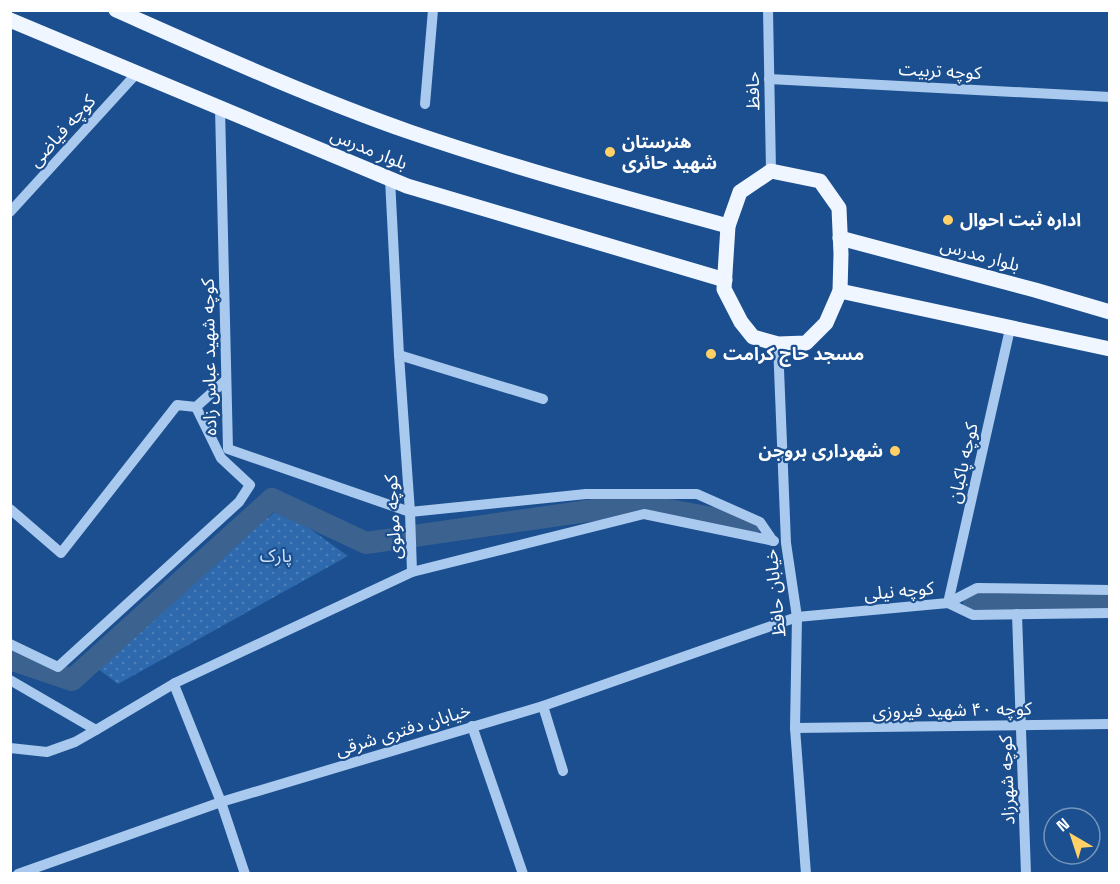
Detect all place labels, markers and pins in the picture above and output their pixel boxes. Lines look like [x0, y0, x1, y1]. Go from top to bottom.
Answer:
place label: هنرستان شهید حائری [622, 130, 717, 174]
marker: هنرستان شهید حائری [603, 145, 617, 159]
place label: اداره ثبت احوال [960, 208, 1081, 231]
marker: اداره ثبت احوال [941, 213, 955, 227]
place label: مسجد حاج کرامت [723, 342, 864, 367]
marker: مسجد حاج کرامت [704, 347, 718, 361]
place label: شهرداری بروجن [759, 439, 883, 462]
marker: شهرداری بروجن [888, 444, 902, 458]

